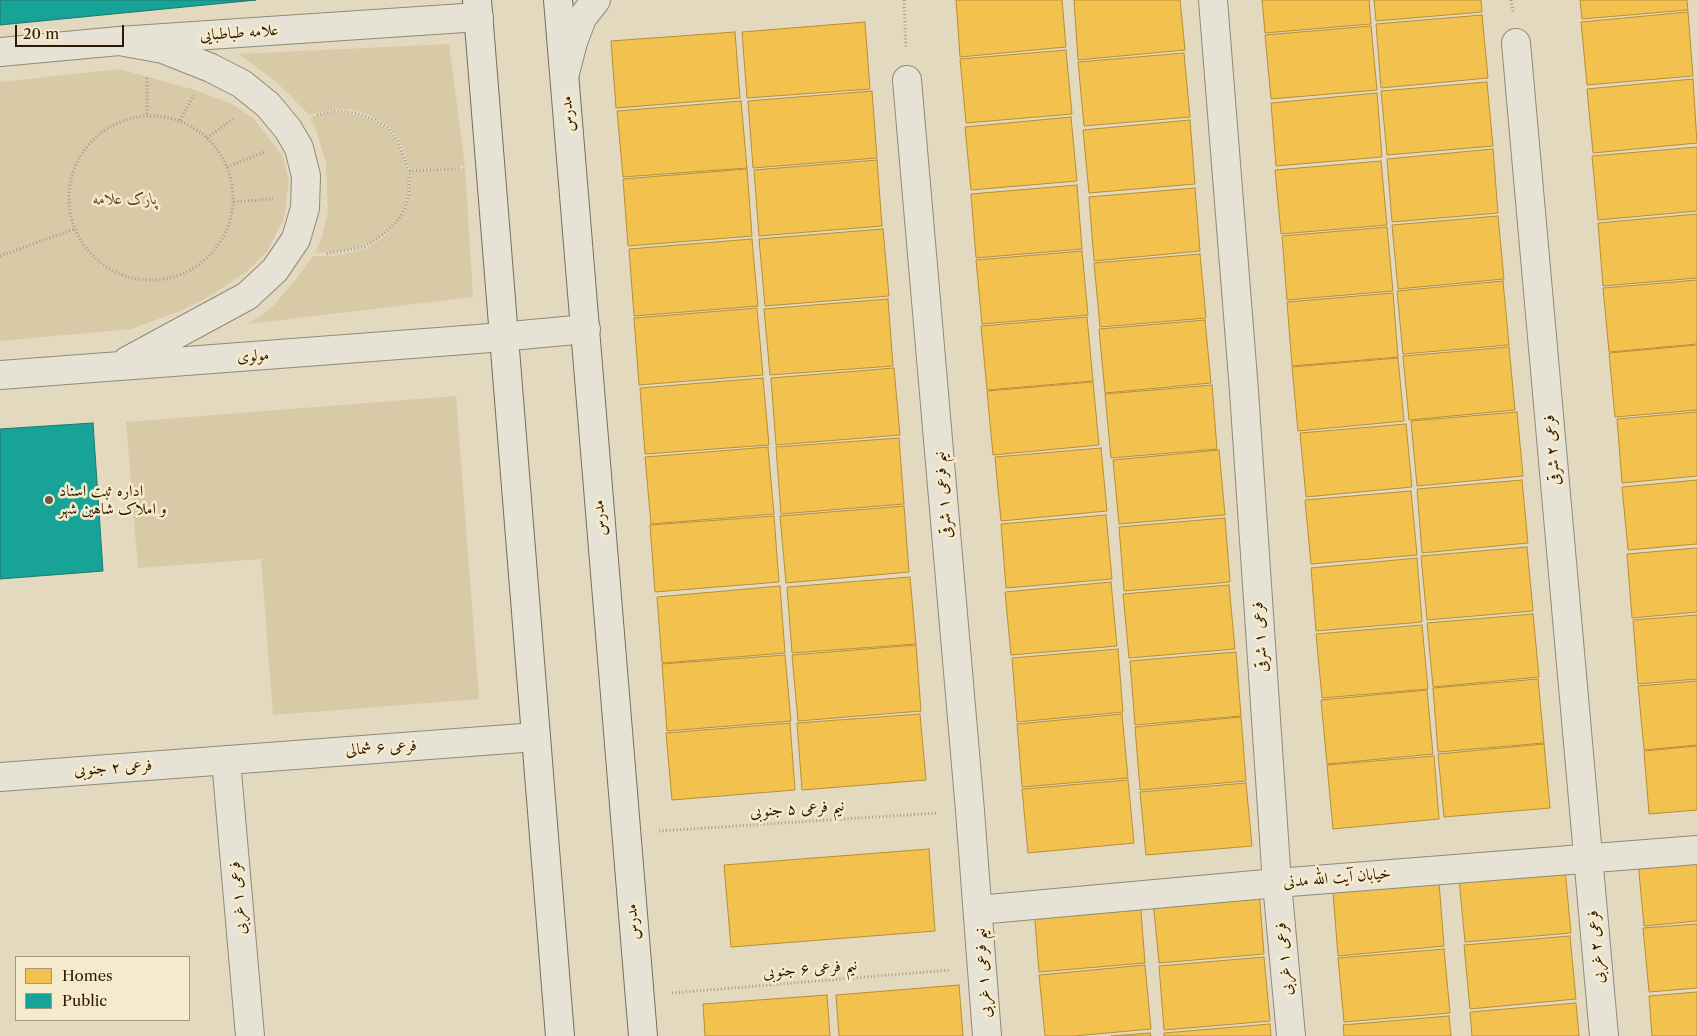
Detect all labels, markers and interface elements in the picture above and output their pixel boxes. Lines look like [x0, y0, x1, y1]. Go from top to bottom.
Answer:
scale bar [18, 15, 126, 47]
street label: علامه طباطبایی [199, 21, 279, 45]
text: 20 m [23, 24, 59, 43]
street label: مدرس [557, 95, 579, 133]
park label: پارک علامه [93, 189, 157, 209]
street label: مولوی [236, 345, 270, 367]
street label: فرعی ۲ شرقی [1539, 414, 1565, 486]
street label: نیم فرعی ۱ شرقی [930, 451, 956, 539]
place label: اداره ثبت اسناد و املاک شاهین شهر [59, 481, 167, 519]
marker: اداره ثبت اسناد و املاک شاهین شهر [43, 494, 55, 506]
street label: مدرس [589, 499, 611, 537]
street label: فرعی ۱ شرقی [1248, 601, 1272, 673]
street label: فرعی ۶ شمالی [345, 736, 417, 760]
street label: فرعی ۲ جنوبی [73, 756, 153, 780]
street label: نیم فرعی ۵ جنوبی [749, 796, 845, 822]
street label: فرعی ۱ غربی [225, 861, 251, 935]
street label: خیابان آیت الله مدنی [1282, 864, 1392, 892]
street label: مدرس [622, 903, 644, 941]
street label: فرعی ۲ غربی [1583, 910, 1609, 984]
street label: فرعی ۱ غربی [1271, 922, 1297, 996]
street label: نیم فرعی ۱ غربی [970, 928, 996, 1018]
street label: نیم فرعی ۶ جنوبی [762, 955, 858, 983]
legend [15, 956, 190, 1021]
text: Homes [62, 966, 113, 985]
text: Public [62, 991, 107, 1010]

